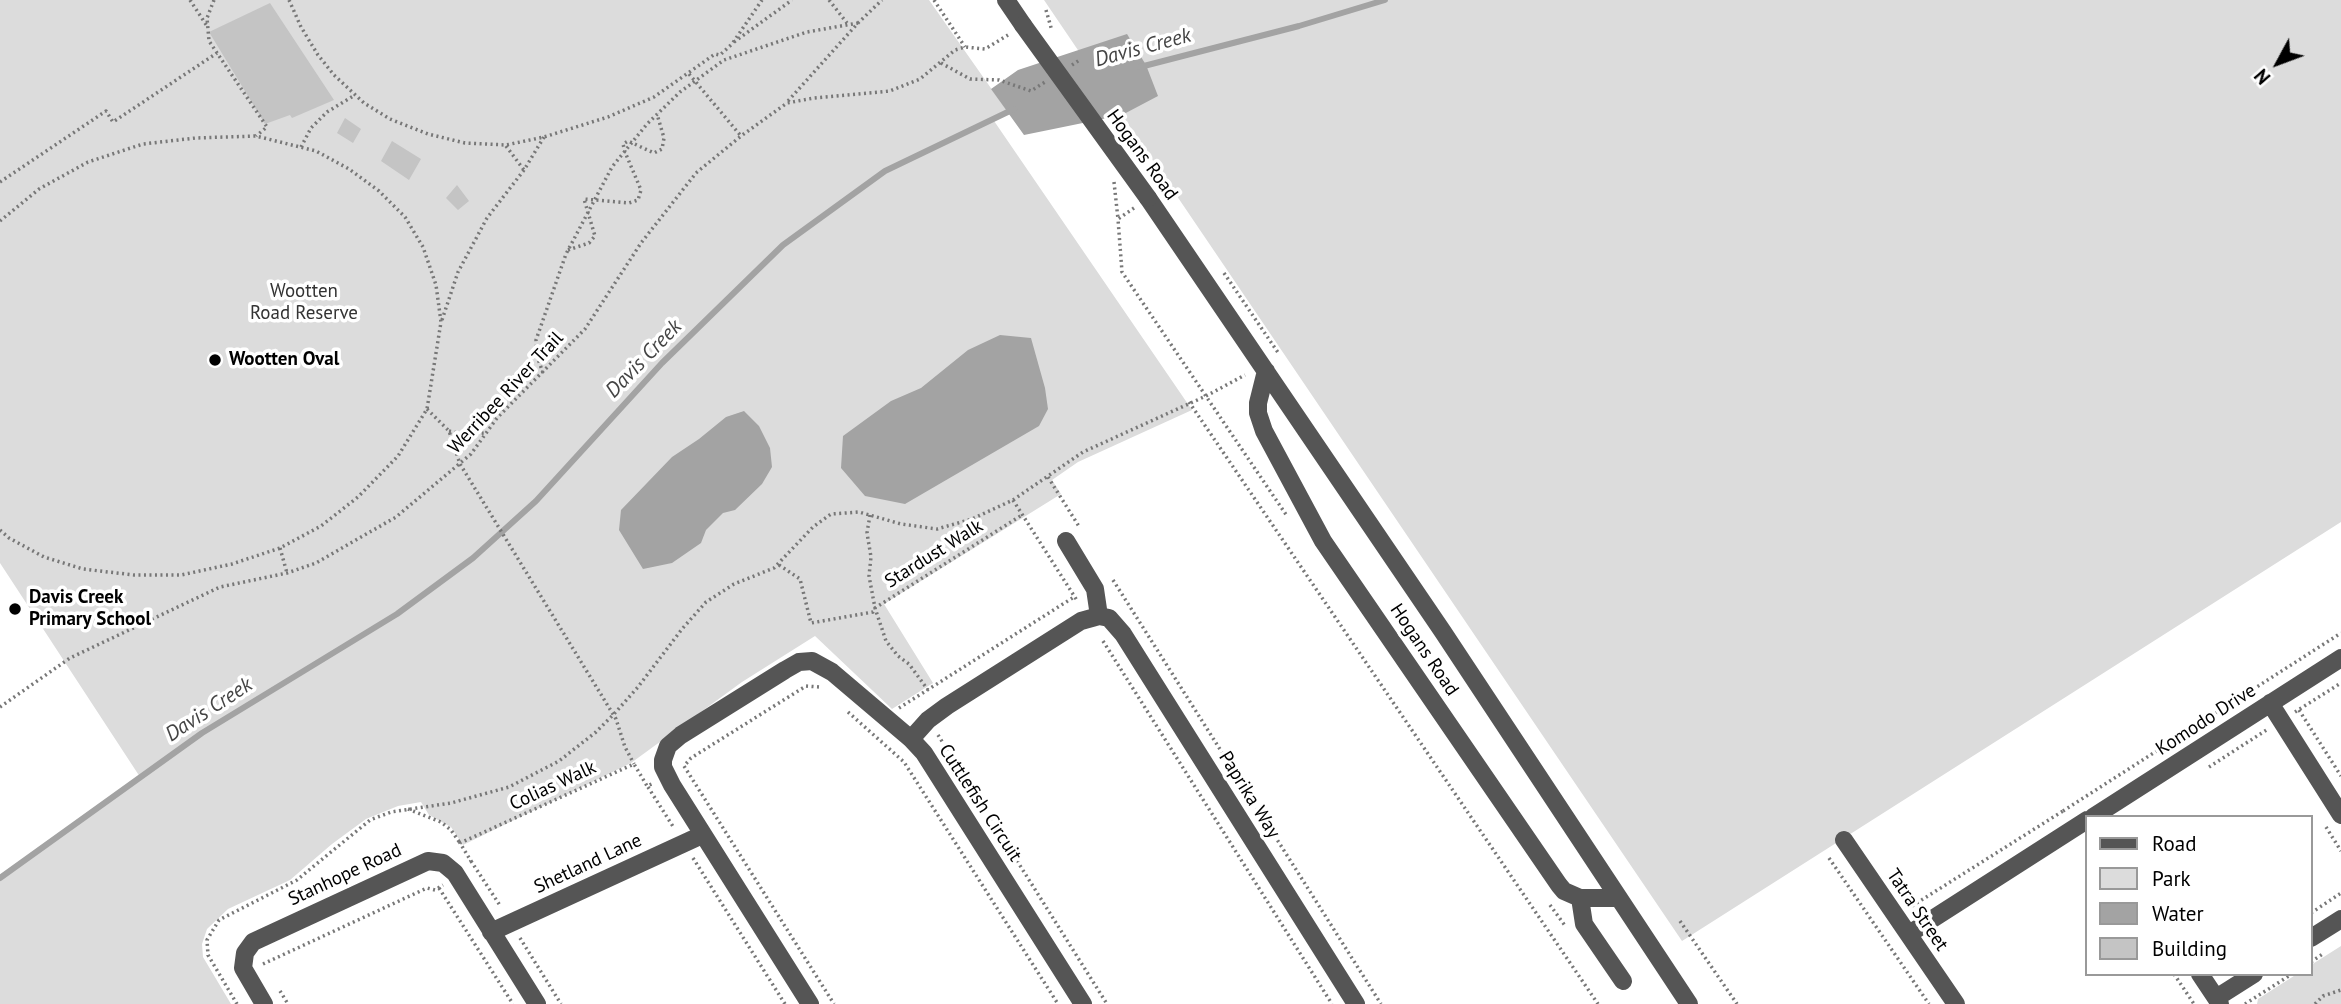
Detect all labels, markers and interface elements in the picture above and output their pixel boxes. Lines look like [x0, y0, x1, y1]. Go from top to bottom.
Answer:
water label: Davis Creek [1092, 23, 1194, 73]
north arrow [2243, 28, 2313, 98]
text: N [2249, 64, 2275, 89]
street label: Hogans Road [1102, 105, 1182, 205]
park label: Wootten Road Reserve [250, 281, 358, 325]
water label: Davis Creek [601, 315, 687, 403]
street label: Werribee River Trail [444, 327, 568, 459]
place label: Wootten Oval [229, 349, 339, 371]
marker: Wootten Oval [207, 352, 223, 368]
street label: Stardust Walk [881, 515, 987, 593]
place label: Davis Creek Primary School [29, 587, 151, 631]
street label: Hogans Road [1385, 600, 1463, 700]
marker: Davis Creek Primary School [7, 601, 23, 617]
water label: Davis Creek [161, 673, 257, 747]
street label: Komodo Drive [2152, 679, 2260, 761]
street label: Cuttlefish Circuit [934, 740, 1026, 866]
street label: Paprika Way [1213, 747, 1285, 843]
street label: Colias Walk [506, 756, 600, 816]
legend [2086, 815, 2313, 976]
street label: Shetland Lane [531, 829, 645, 899]
text: Road [2152, 830, 2196, 857]
street label: Stanhope Road [285, 839, 405, 911]
street label: Tatra Street [1881, 865, 1953, 955]
text: Park [2152, 865, 2191, 892]
text: Water [2152, 900, 2204, 927]
text: Building [2152, 935, 2227, 962]

